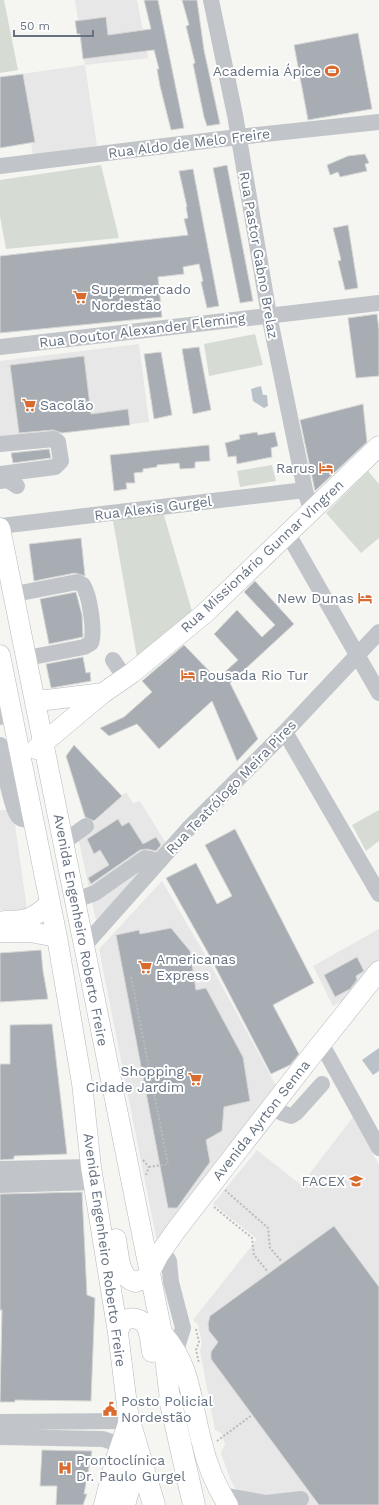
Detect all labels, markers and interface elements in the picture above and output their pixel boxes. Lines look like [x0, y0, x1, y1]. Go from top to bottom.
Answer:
scale bar [14, 12, 93, 38]
text: 50 m [20, 19, 50, 33]
place label: Academia Ápice [213, 63, 321, 79]
sports icon: Academia Ápice [324, 63, 340, 79]
street label: Rua Aldo de Melo Freire [107, 125, 271, 161]
street label: Rua Pastor Gabno Brelaz [236, 170, 282, 340]
place label: Supermercado Nordestão [91, 281, 191, 313]
supermarket icon: Supermercado Nordestão [72, 289, 88, 305]
street label: Rua Doutor Alexander Fleming [38, 309, 246, 351]
supermarket icon: Sacolão [21, 397, 37, 413]
place label: Sacolão [40, 397, 94, 413]
place label: Rarus [276, 460, 315, 476]
hotel icon: Rarus [318, 460, 334, 476]
street label: Rua Missionário Gunnar Vingren [177, 476, 347, 636]
street label: Rua Alexis Gurgel [93, 493, 213, 523]
place label: New Dunas [277, 590, 354, 606]
hotel icon: New Dunas [357, 590, 373, 606]
hotel icon: Pousada Rio Tur [180, 667, 196, 683]
place label: Pousada Rio Tur [199, 667, 309, 683]
street label: Rua Teatrólogo Meira Pires [163, 717, 299, 857]
street label: Avenida Engenheiro Roberto Freire [51, 813, 111, 1047]
place label: Americanas Express [156, 951, 236, 983]
supermarket icon: Americanas Express [137, 959, 153, 975]
street label: Avenida Ayrton Senna [209, 1057, 313, 1183]
place label: Shopping Cidade Jardim [86, 1063, 185, 1095]
supermarket icon: Shopping Cidade Jardim [187, 1071, 203, 1087]
street label: Avenida Engenheiro Roberto Freire [81, 1132, 129, 1368]
place label: FACEX [302, 1173, 345, 1189]
school or university icon: FACEX [348, 1173, 364, 1189]
place label: Posto Policial Nordestão [121, 1393, 214, 1425]
public building icon: Posto Policial Nordestão [102, 1401, 118, 1417]
place label: Prontoclínica Dr. Paulo Gurgel [76, 1452, 186, 1484]
hospital icon: Prontoclínica Dr. Paulo Gurgel [57, 1460, 73, 1476]

